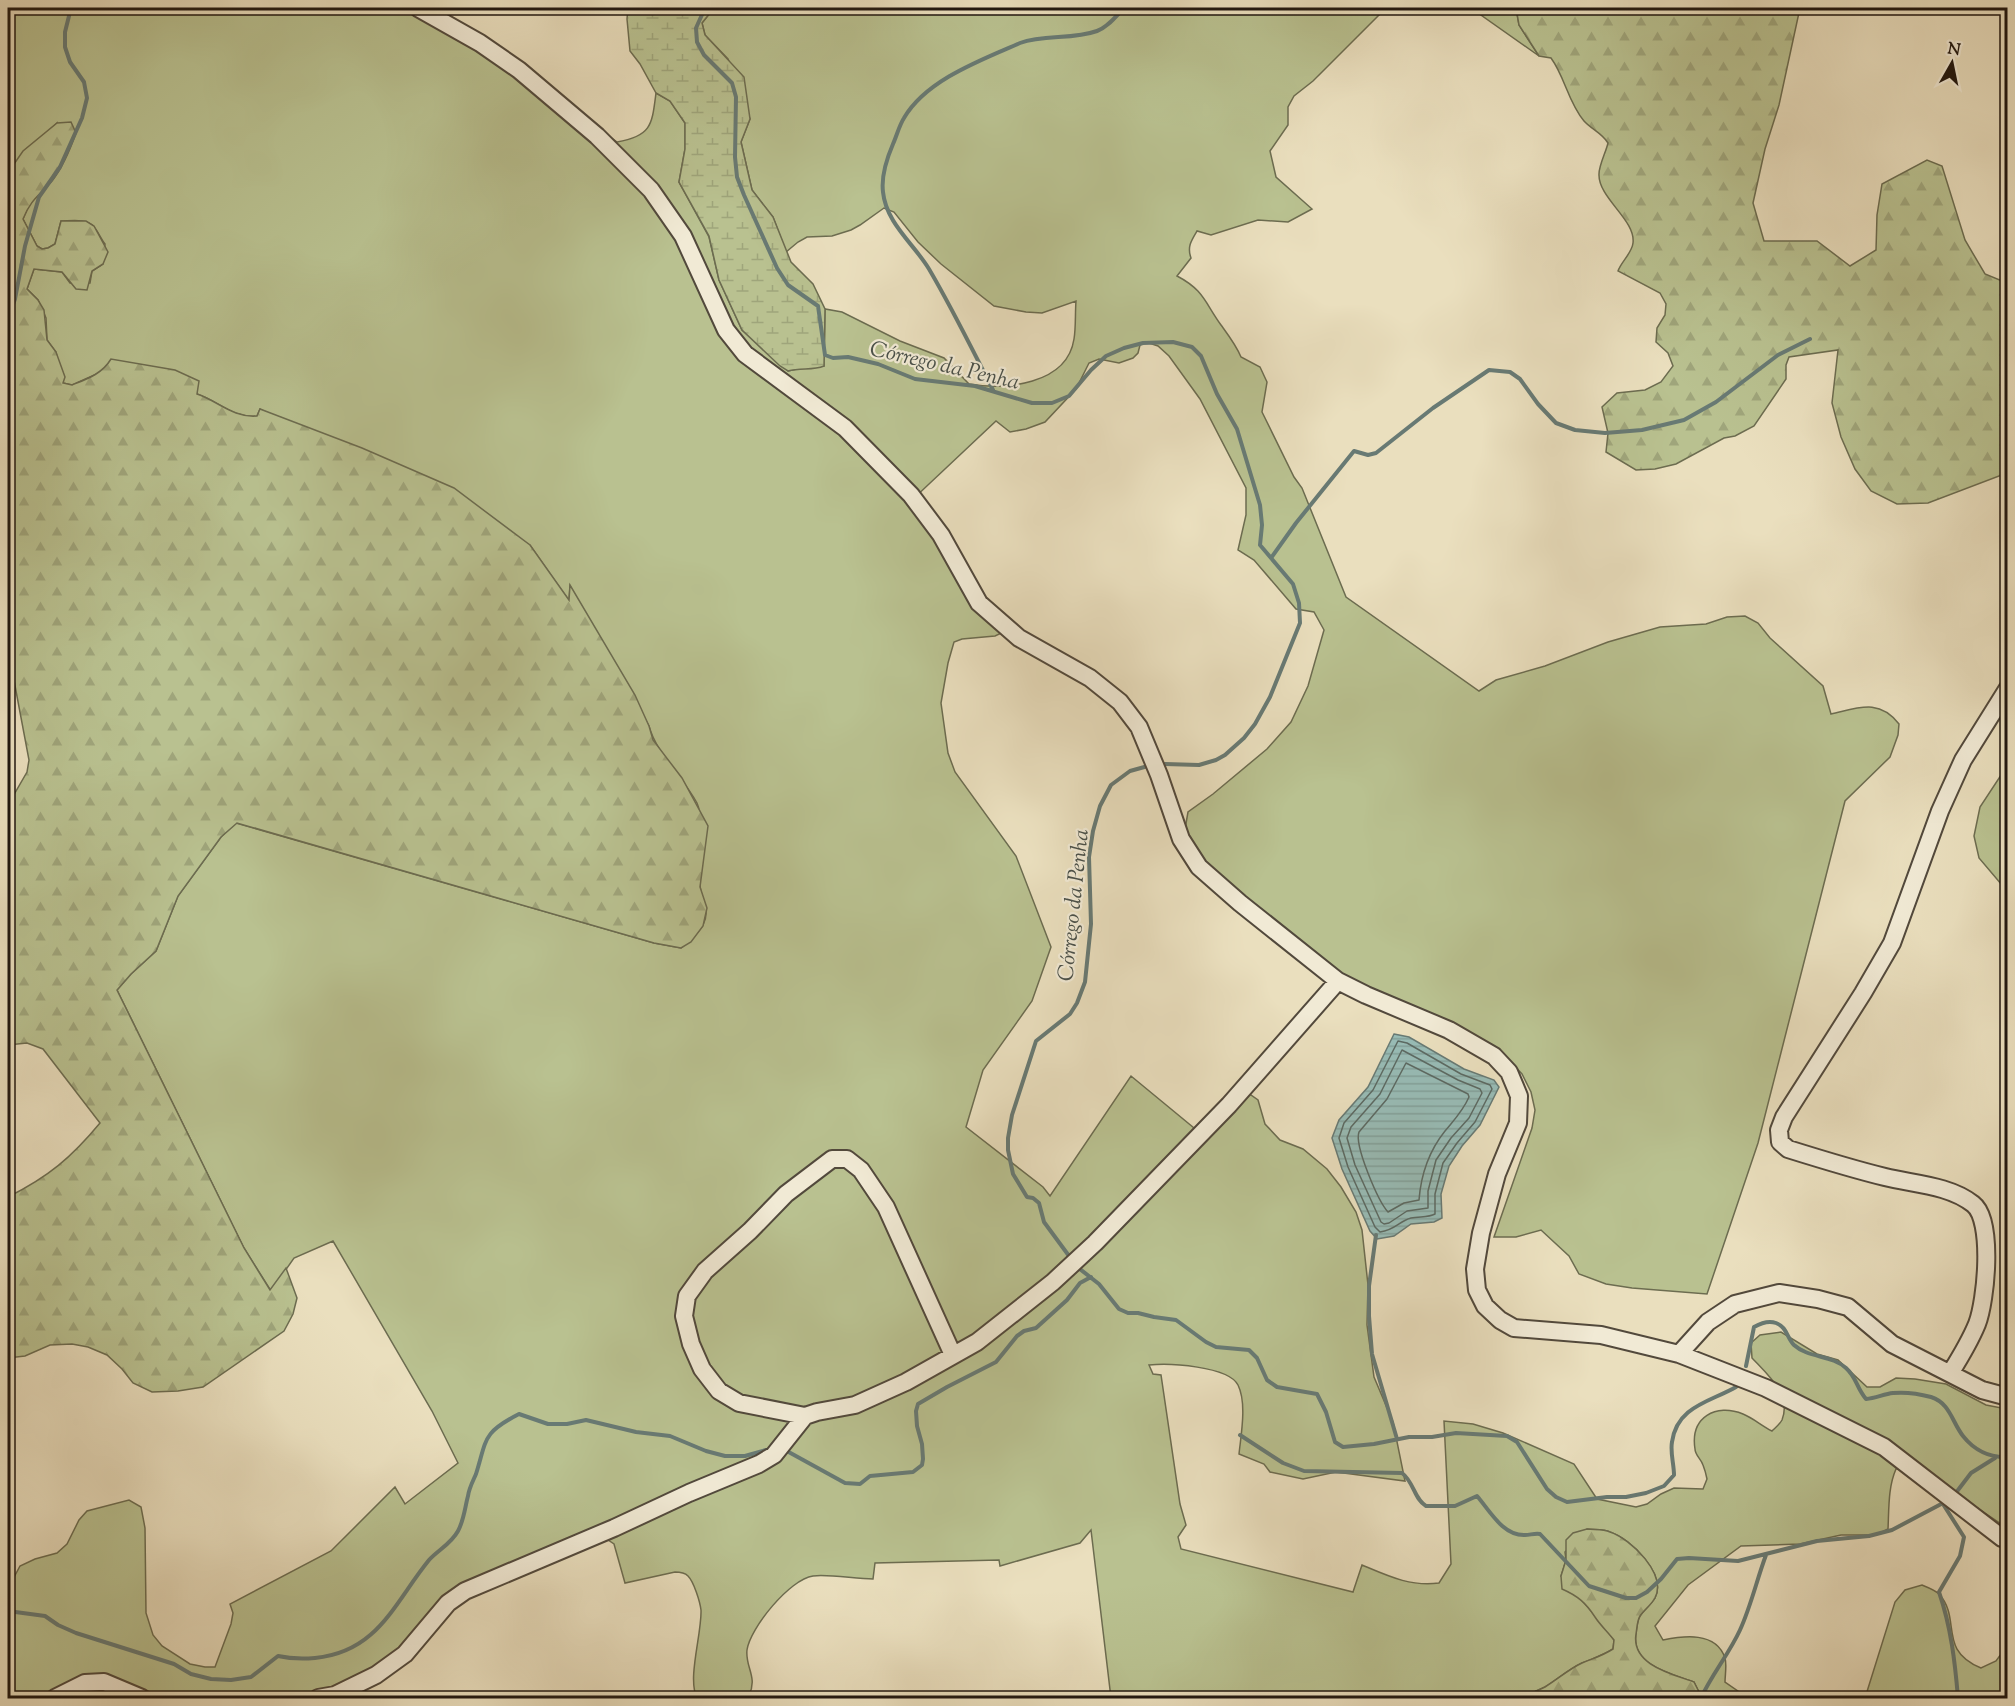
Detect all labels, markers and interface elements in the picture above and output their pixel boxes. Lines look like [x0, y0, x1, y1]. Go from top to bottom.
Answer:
north arrow [1922, 33, 1982, 93]
text: N [1946, 38, 1962, 63]
water label: Córrego da Penha [866, 334, 1022, 400]
water label: Córrego da Penha [1051, 828, 1099, 983]

